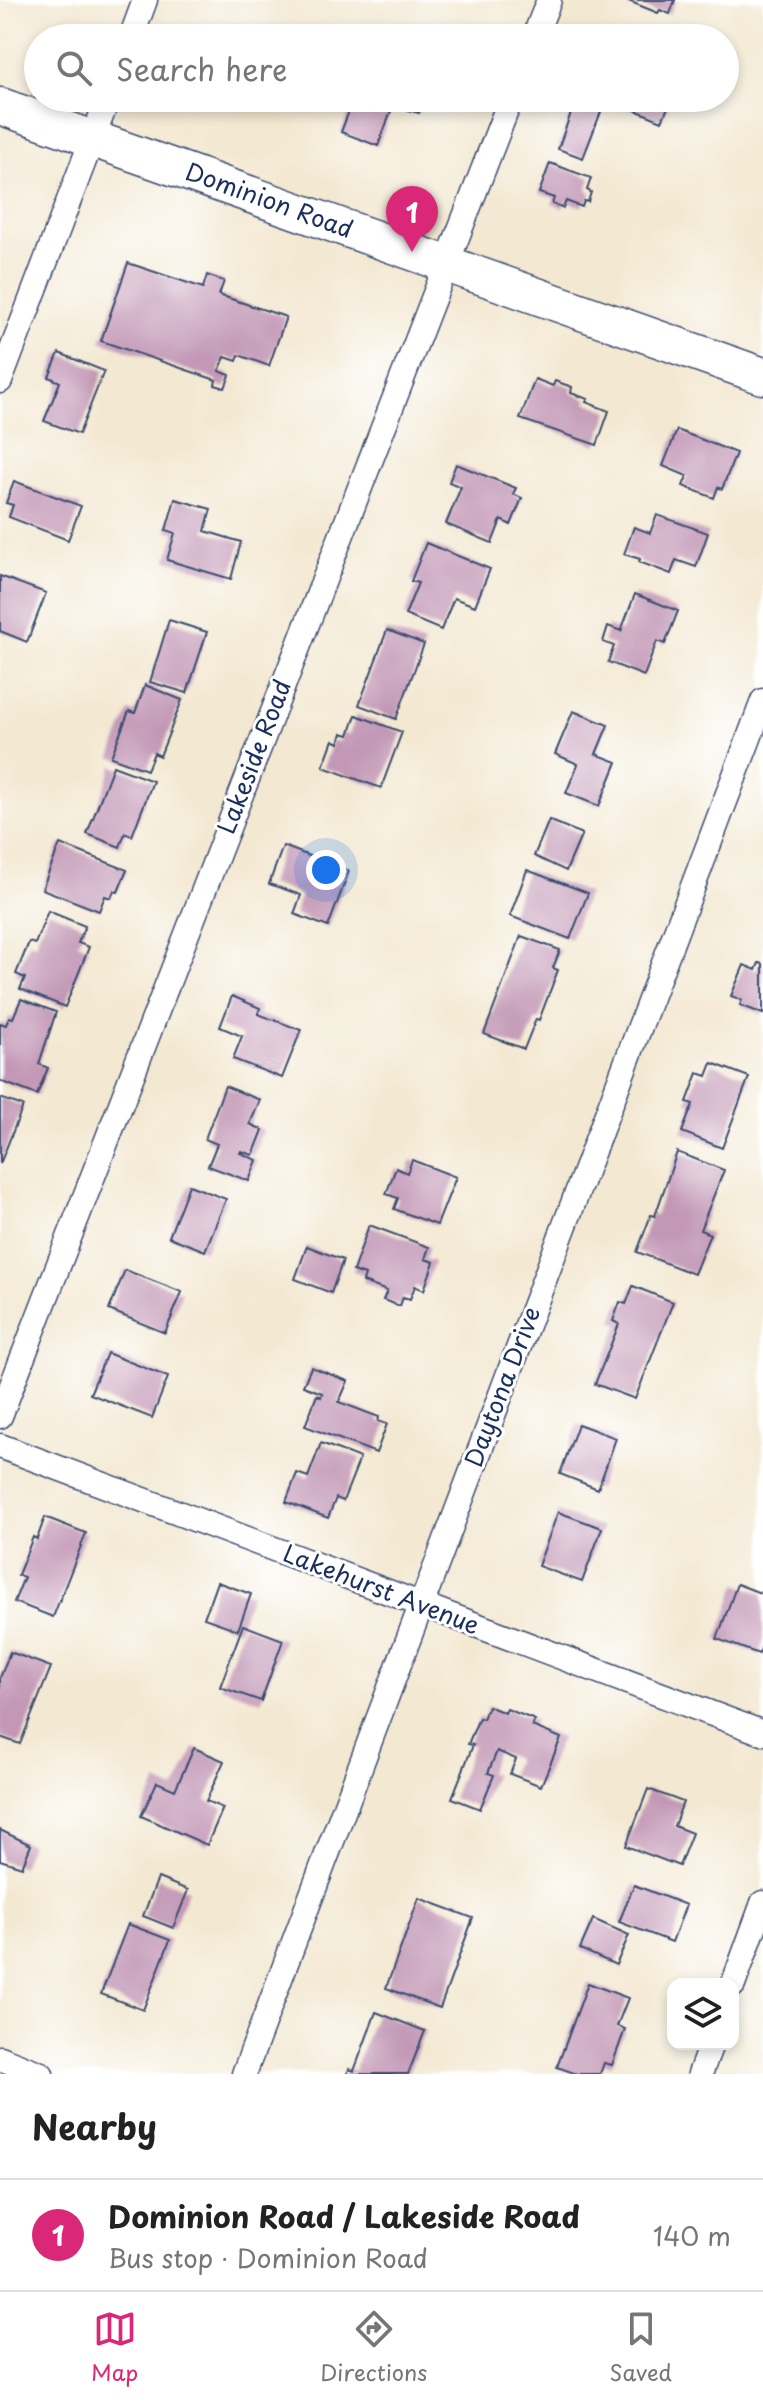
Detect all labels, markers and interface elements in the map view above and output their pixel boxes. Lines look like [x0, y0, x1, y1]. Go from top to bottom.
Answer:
search box [24, 24, 739, 112]
icon: search [52, 46, 96, 90]
text: Search here [116, 46, 288, 91]
street label: Dominion Road [181, 152, 358, 246]
pin: 1 [386, 186, 438, 252]
street label: Lakeside Road [207, 674, 299, 839]
your location [306, 850, 346, 890]
street label: Daytona Drive [454, 1301, 548, 1472]
street label: Lakehurst Avenue [278, 1534, 485, 1642]
map controls [667, 1978, 739, 2050]
button: layers [667, 1978, 739, 2050]
text: Nearby [32, 2100, 157, 2152]
text: Dominion Road / Lakeside Road [108, 2193, 580, 2238]
text: 1 [52, 2216, 64, 2255]
text: 140 m [653, 2216, 731, 2255]
text: Bus stop · Dominion Road [108, 2238, 428, 2277]
tab: Map [91, 2307, 138, 2388]
tab: Directions [320, 2307, 427, 2388]
tab: Saved [609, 2307, 672, 2388]

